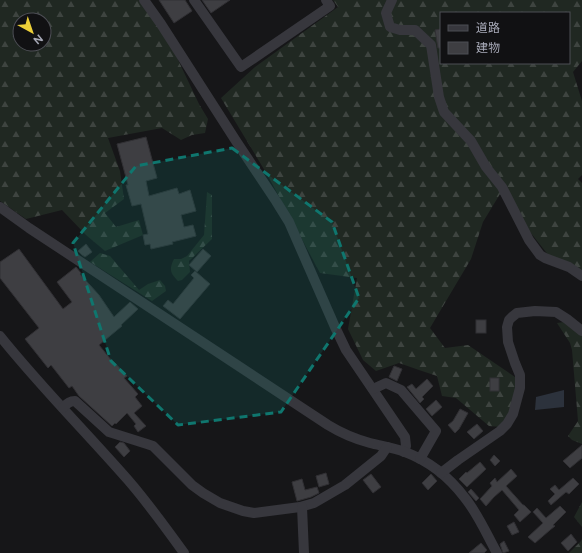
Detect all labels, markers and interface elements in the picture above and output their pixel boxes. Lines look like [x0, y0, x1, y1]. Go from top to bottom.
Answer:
north arrow [12, 12, 52, 52]
legend [440, 12, 570, 64]
text: 道路 [476, 21, 500, 35]
text: N [31, 32, 46, 47]
text: 建物 [476, 41, 500, 55]

